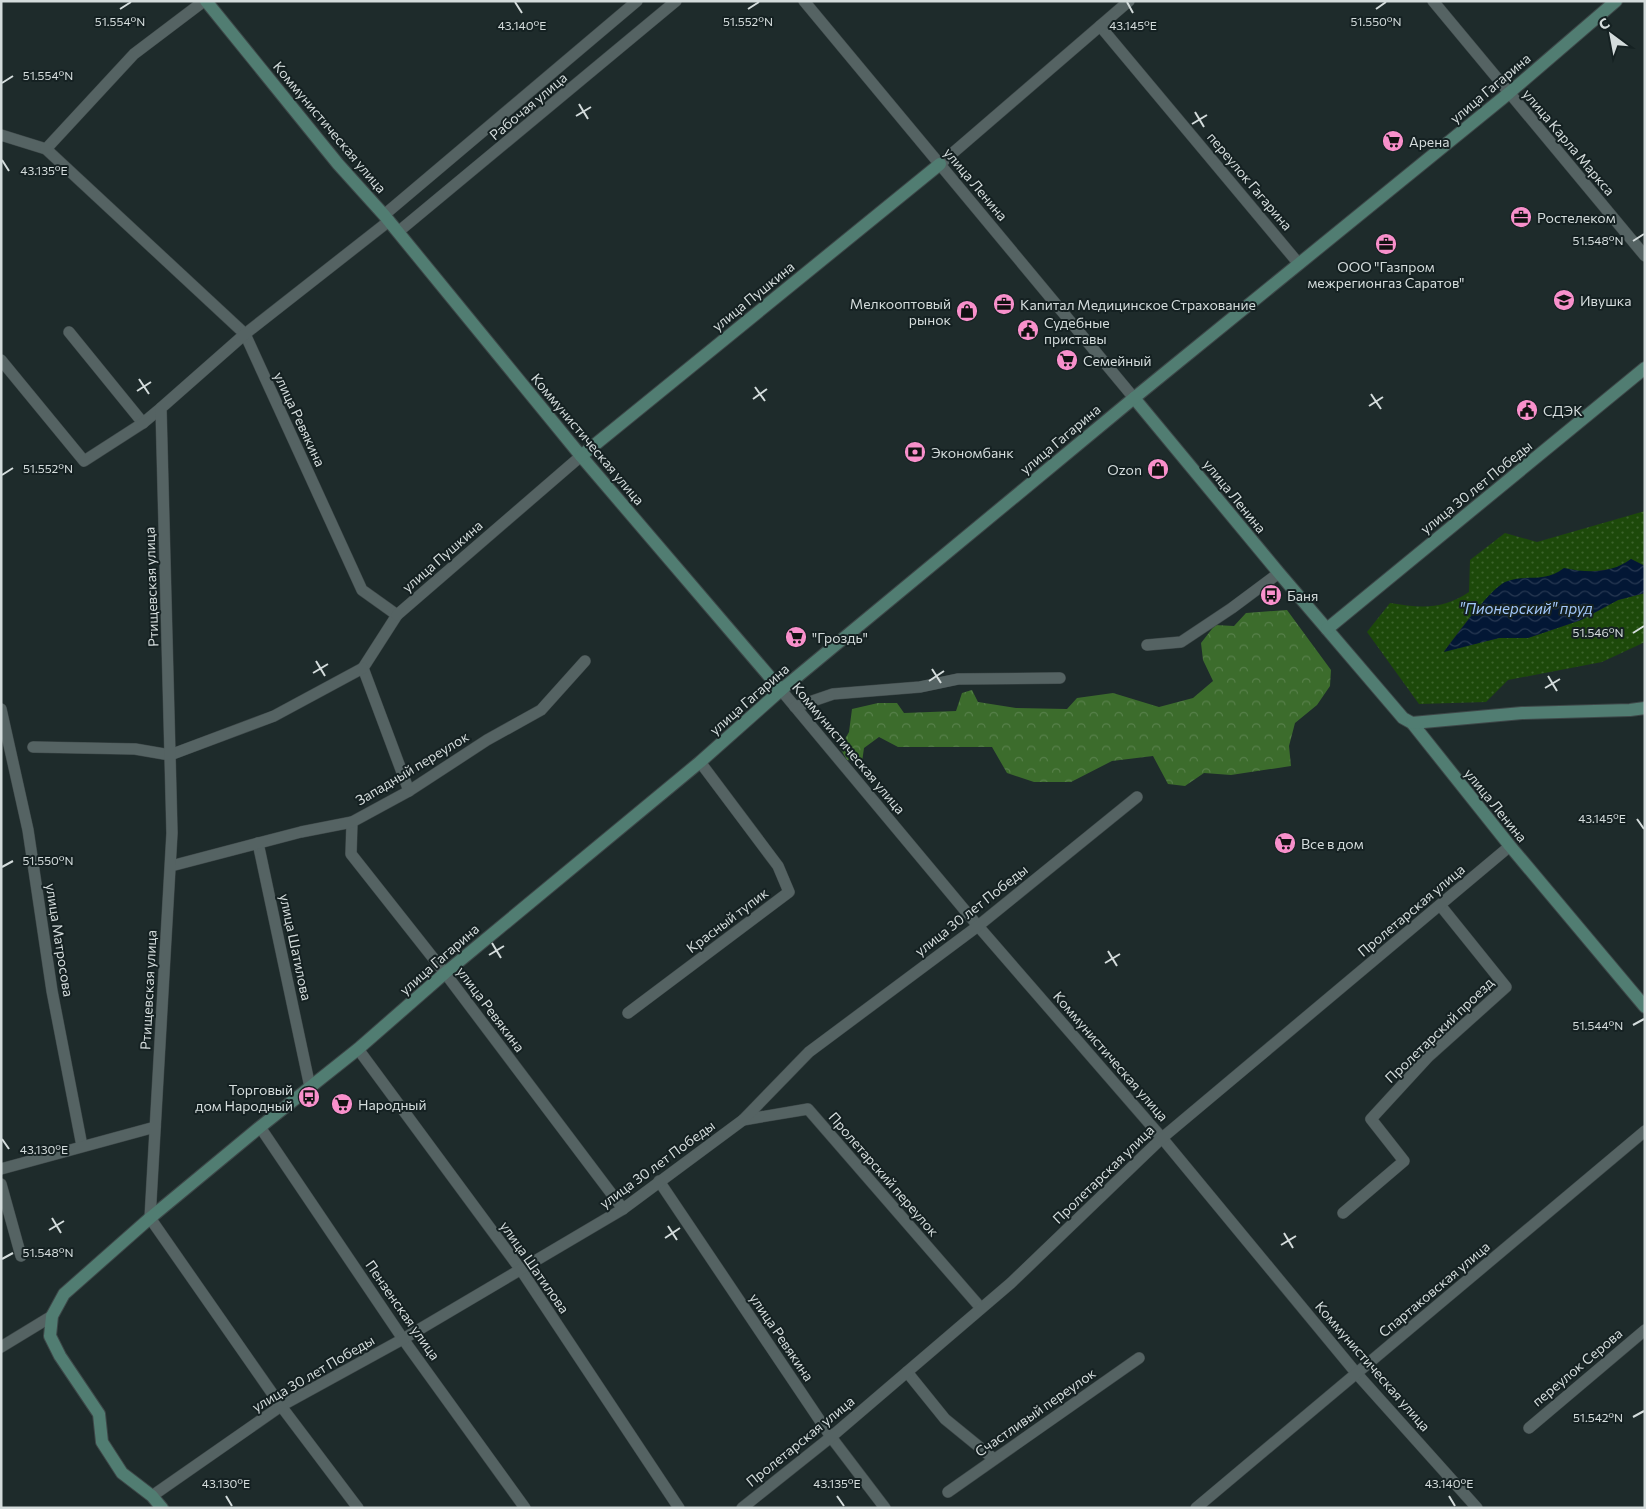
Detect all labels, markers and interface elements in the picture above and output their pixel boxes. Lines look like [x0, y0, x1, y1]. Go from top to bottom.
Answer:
north arrow [1586, 10, 1636, 60]
text: 51.554°N [95, 14, 145, 28]
text: 51.552°N [723, 14, 773, 28]
text: 51.550°N [1350, 14, 1402, 28]
text: С [1595, 14, 1612, 33]
text: 43.140°E [498, 18, 546, 32]
text: 43.145°E [1109, 18, 1157, 32]
street label: улица Гагарина [1446, 49, 1534, 127]
street label: Коммунистическая улица [270, 58, 390, 196]
text: 51.554°N [23, 68, 73, 82]
street label: Рабочая улица [486, 69, 570, 143]
street label: улица Карла Маркса [1519, 85, 1619, 199]
street label: переулок Гагарина [1204, 128, 1296, 234]
supermarket icon: Арена [1381, 129, 1405, 153]
place label: Арена [1409, 133, 1449, 150]
street label: улица Ленина [941, 144, 1011, 224]
text: 43.135°E [20, 163, 68, 177]
office icon: Ростелеком [1509, 205, 1533, 229]
place label: Ростелеком [1537, 209, 1616, 226]
office icon: ООО "Газпром межрегионгаз Саратов" [1374, 232, 1398, 256]
text: 51.548°N [1573, 233, 1623, 247]
street label: улица Пушкина [708, 258, 798, 334]
place label: ООО "Газпром межрегионгаз Саратов" [1307, 258, 1465, 291]
school or university icon: Ивушка [1552, 288, 1576, 312]
office icon: Капитал Медицинское Страхование [992, 292, 1016, 316]
place label: Ивушка [1580, 292, 1632, 309]
place label: Мелкооптовый рынок [850, 295, 952, 328]
place label: Капитал Медицинское Страхование [1020, 296, 1256, 313]
shop icon: Мелкооптовый рынок [955, 299, 979, 323]
place label: Судебные приставы [1044, 314, 1110, 347]
public building icon: Судебные приставы [1016, 318, 1040, 342]
supermarket icon: Семейный [1055, 348, 1079, 372]
place label: Семейный [1083, 352, 1151, 369]
street label: улица Ревякина [271, 369, 329, 469]
street label: Коммунистическая улица [528, 370, 648, 508]
public building icon: СДЭК [1515, 398, 1539, 422]
street label: улица Гагарина [1016, 400, 1104, 478]
place label: СДЭК [1543, 402, 1583, 419]
street label: улица 30 лет Победы [1417, 437, 1535, 537]
bank icon: Экономбанк [903, 440, 927, 464]
place label: Экономбанк [931, 444, 1014, 461]
street label: улица Ленина [1200, 456, 1270, 536]
shop icon: Ozon [1146, 457, 1170, 481]
text: 51.552°N [23, 461, 73, 475]
place label: Ozon [1107, 461, 1142, 478]
street label: улица Пушкина [398, 516, 486, 596]
street label: Ртищевская улица [140, 527, 162, 647]
bus stop icon: Баня [1259, 583, 1283, 607]
place label: Баня [1287, 587, 1318, 604]
water label: "Пионерский" пруд [1459, 599, 1593, 617]
supermarket icon: "Гроздь" [784, 625, 808, 649]
text: 51.546°N [1573, 625, 1623, 639]
place label: "Гроздь" [812, 629, 868, 646]
street label: улица Гагарина [706, 660, 792, 738]
street label: Коммунистическая улица [789, 679, 909, 817]
street label: Западный переулок [352, 727, 472, 809]
street label: улица Ленина [1461, 765, 1531, 845]
text: 43.145°E [1578, 811, 1626, 825]
supermarket icon: Все в дом [1273, 831, 1297, 855]
place label: Все в дом [1301, 835, 1364, 852]
text: 51.550°N [22, 853, 74, 867]
street label: Пролетарская улица [1354, 860, 1468, 960]
street label: улица 30 лет Победы [911, 861, 1031, 959]
street label: улица Матросова [43, 882, 77, 998]
street label: Красный тупик [683, 883, 772, 956]
street label: улица Шатилова [276, 892, 316, 1002]
street label: улица Гагарина [396, 920, 482, 998]
street label: Ртищевская улица [136, 930, 160, 1050]
street label: улица Ревякина [453, 963, 529, 1055]
street label: Пролетарский проезд [1381, 974, 1497, 1086]
street label: Коммунистическая улица [1050, 988, 1172, 1124]
text: 51.544°N [1573, 1018, 1623, 1032]
place label: Торговый дом Народный [195, 1081, 293, 1114]
bus stop icon: Торговый дом Народный [297, 1085, 321, 1109]
supermarket icon: Народный [330, 1092, 354, 1116]
place label: Народный [358, 1096, 427, 1113]
street label: Пролетарский переулок [825, 1108, 943, 1240]
street label: улица 30 лет Победы [596, 1116, 718, 1212]
street label: Пролетарская улица [1049, 1121, 1157, 1227]
text: 43.130°E [20, 1142, 68, 1156]
street label: улица Шатилова [497, 1218, 573, 1316]
street label: Спартаковская улица [1375, 1238, 1493, 1340]
text: 51.548°N [23, 1245, 73, 1259]
street label: Пензенская улица [362, 1257, 444, 1363]
street label: улица Ревякина [746, 1290, 818, 1384]
street label: Коммунистическая улица [1312, 1298, 1434, 1434]
street label: переулок Серова [1529, 1324, 1625, 1410]
street label: улица 30 лет Победы [249, 1331, 377, 1415]
street label: Счастливый переулок [971, 1364, 1099, 1460]
street label: Пролетарская улица [742, 1392, 858, 1490]
text: 51.542°N [1573, 1410, 1623, 1424]
text: 43.130°E [202, 1476, 250, 1490]
text: 43.135°E [813, 1476, 861, 1490]
text: 43.140°E [1425, 1476, 1473, 1490]

